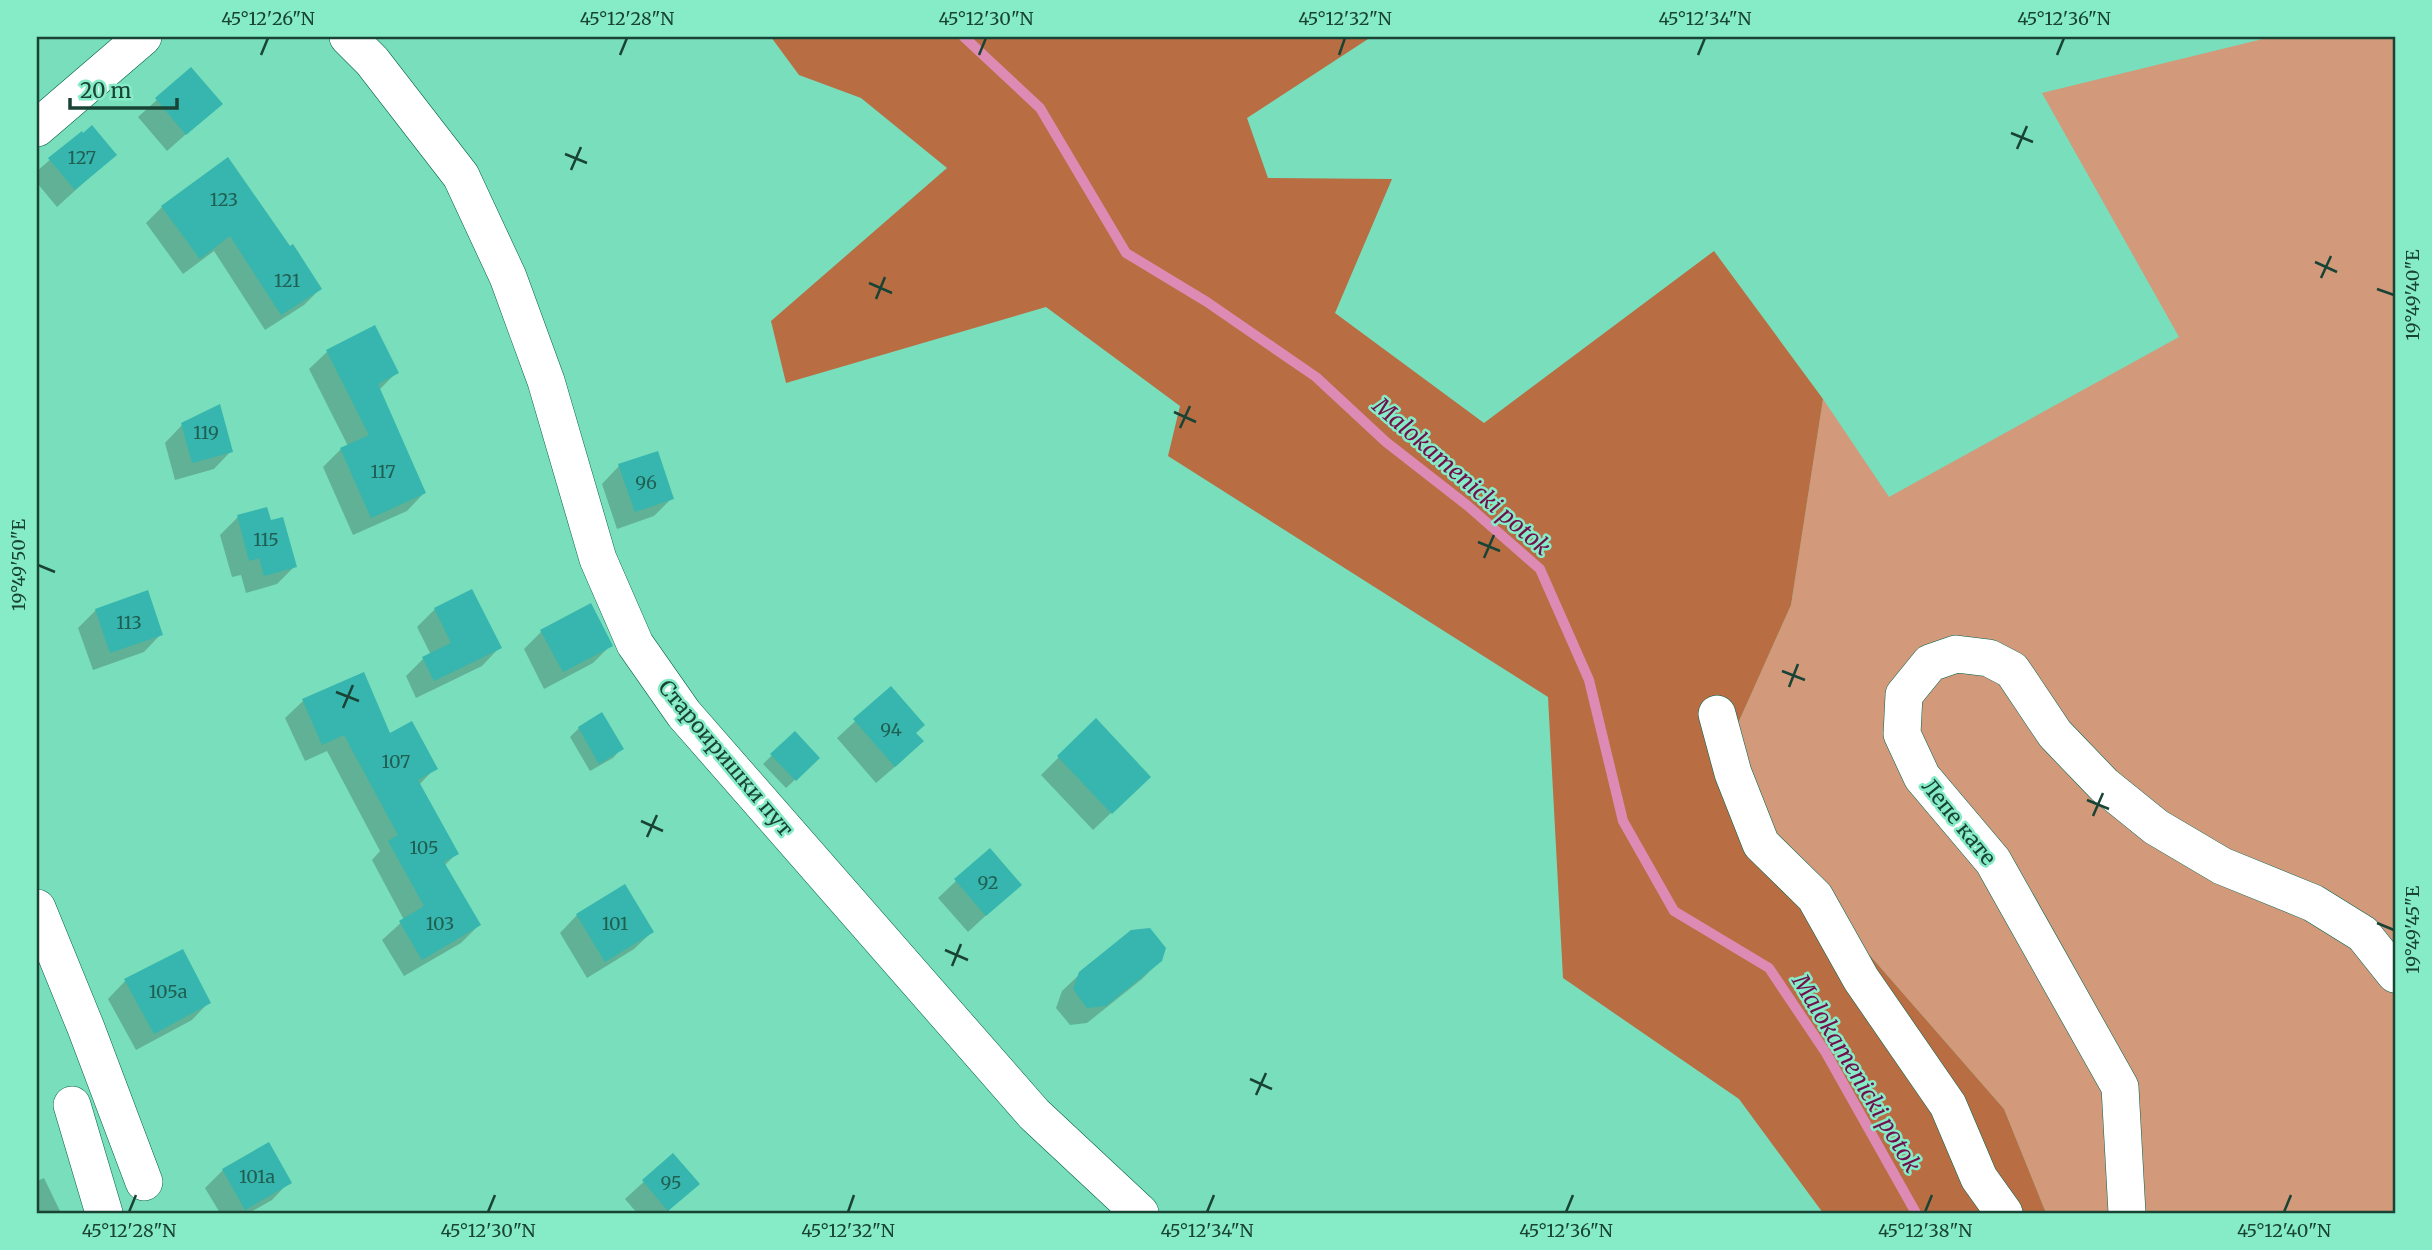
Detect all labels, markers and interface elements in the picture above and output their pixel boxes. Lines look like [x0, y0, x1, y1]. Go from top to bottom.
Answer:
text: 45°12'26"N [221, 7, 315, 30]
text: 45°12'28"N [580, 7, 674, 30]
text: 45°12'30"N [938, 7, 1034, 30]
text: 45°12'32"N [1298, 7, 1392, 30]
text: 45°12'34"N [1659, 7, 1752, 30]
text: 45°12'36"N [2017, 7, 2111, 30]
scale bar [70, 66, 177, 110]
text: 20 m [80, 77, 132, 104]
house number: 127 [68, 146, 96, 169]
house number: 123 [210, 188, 238, 211]
text: 19°49'40"E [2401, 249, 2424, 340]
house number: 121 [274, 269, 300, 292]
water label: Malokamenicki potok [1366, 390, 1557, 561]
house number: 119 [193, 421, 219, 444]
house number: 117 [371, 460, 395, 483]
house number: 96 [635, 471, 657, 494]
text: 19°49'50"E [7, 519, 30, 611]
house number: 115 [253, 528, 279, 551]
house number: 113 [116, 611, 142, 634]
street label: Староиришки пут [653, 674, 800, 842]
house number: 94 [880, 718, 902, 741]
house number: 107 [382, 750, 410, 773]
street label: Лепе кате [1916, 773, 2002, 871]
house number: 105 [409, 836, 439, 859]
house number: 92 [977, 871, 999, 894]
text: 19°49'45"E [2401, 885, 2424, 974]
house number: 103 [426, 912, 454, 935]
house number: 101 [602, 912, 628, 935]
water label: Malokamenicki potok [1786, 968, 1928, 1178]
house number: 105a [149, 980, 188, 1003]
house number: 101a [239, 1165, 275, 1188]
house number: 95 [661, 1171, 682, 1194]
text: 45°12'28"N [82, 1219, 176, 1242]
text: 45°12'30"N [440, 1219, 536, 1242]
text: 45°12'32"N [801, 1219, 895, 1242]
text: 45°12'34"N [1161, 1219, 1254, 1242]
text: 45°12'36"N [1519, 1219, 1613, 1242]
text: 45°12'38"N [1878, 1219, 1972, 1242]
text: 45°12'40"N [2237, 1219, 2331, 1242]

